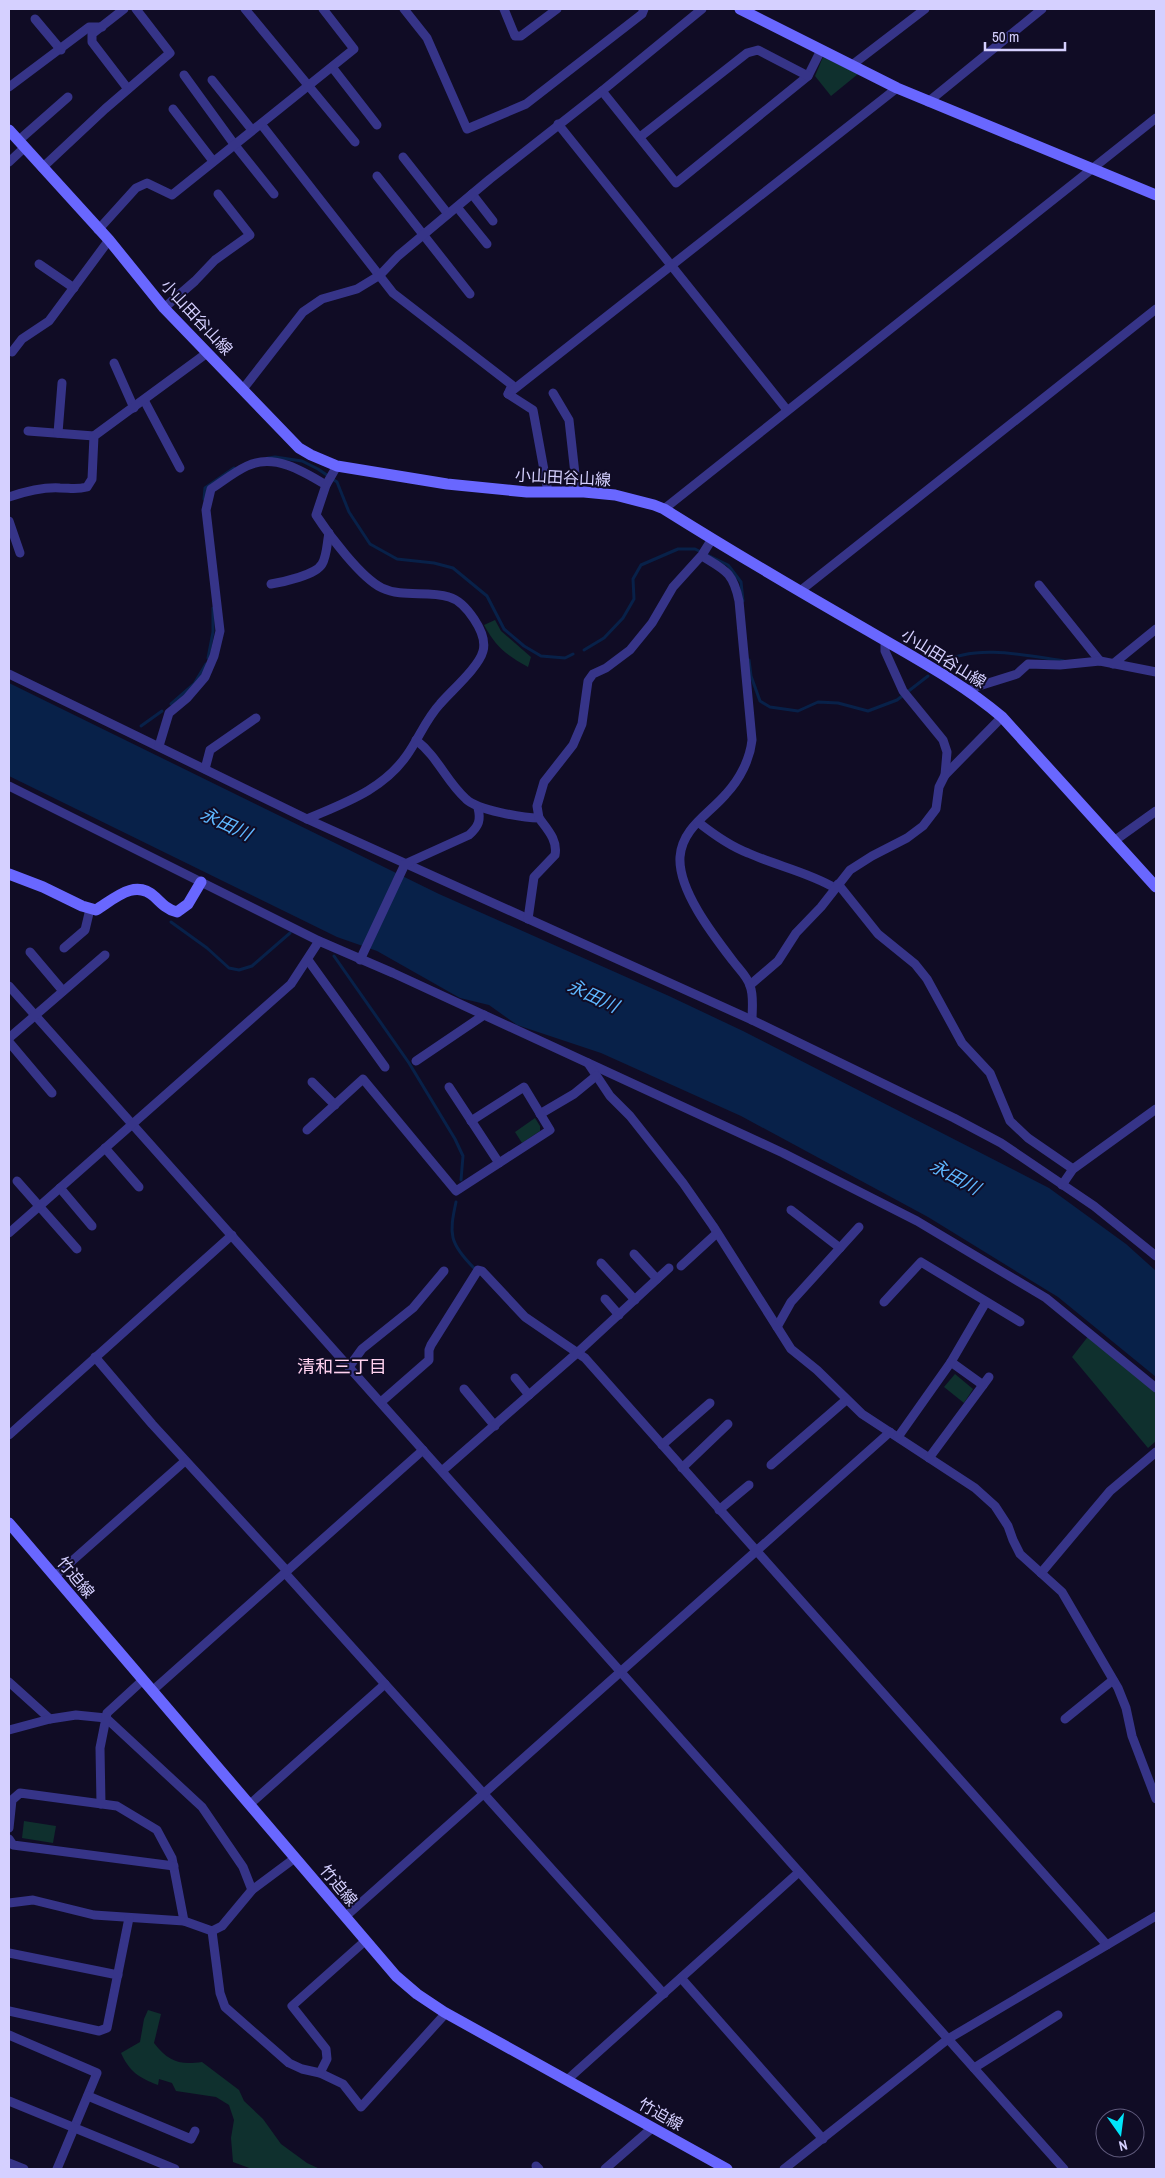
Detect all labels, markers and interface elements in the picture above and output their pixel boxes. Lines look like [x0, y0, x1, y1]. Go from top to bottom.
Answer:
scale bar [985, 20, 1065, 52]
text: 50 m [992, 26, 1019, 47]
street label: 小山田谷山線 [156, 274, 238, 360]
street label: 小山田谷山線 [514, 464, 612, 490]
street label: 小山田谷山線 [897, 623, 991, 693]
water label: 永田川 [196, 801, 258, 847]
water label: 永田川 [563, 973, 625, 1019]
water label: 永田川 [926, 1153, 987, 1202]
district label: 清和三丁目 [297, 1354, 387, 1379]
street label: 竹迫線 [52, 1552, 100, 1602]
street label: 竹迫線 [315, 1860, 363, 1910]
street label: 竹迫線 [635, 2093, 687, 2135]
north arrow [1095, 2108, 1145, 2158]
text: N [1117, 2136, 1129, 2155]

